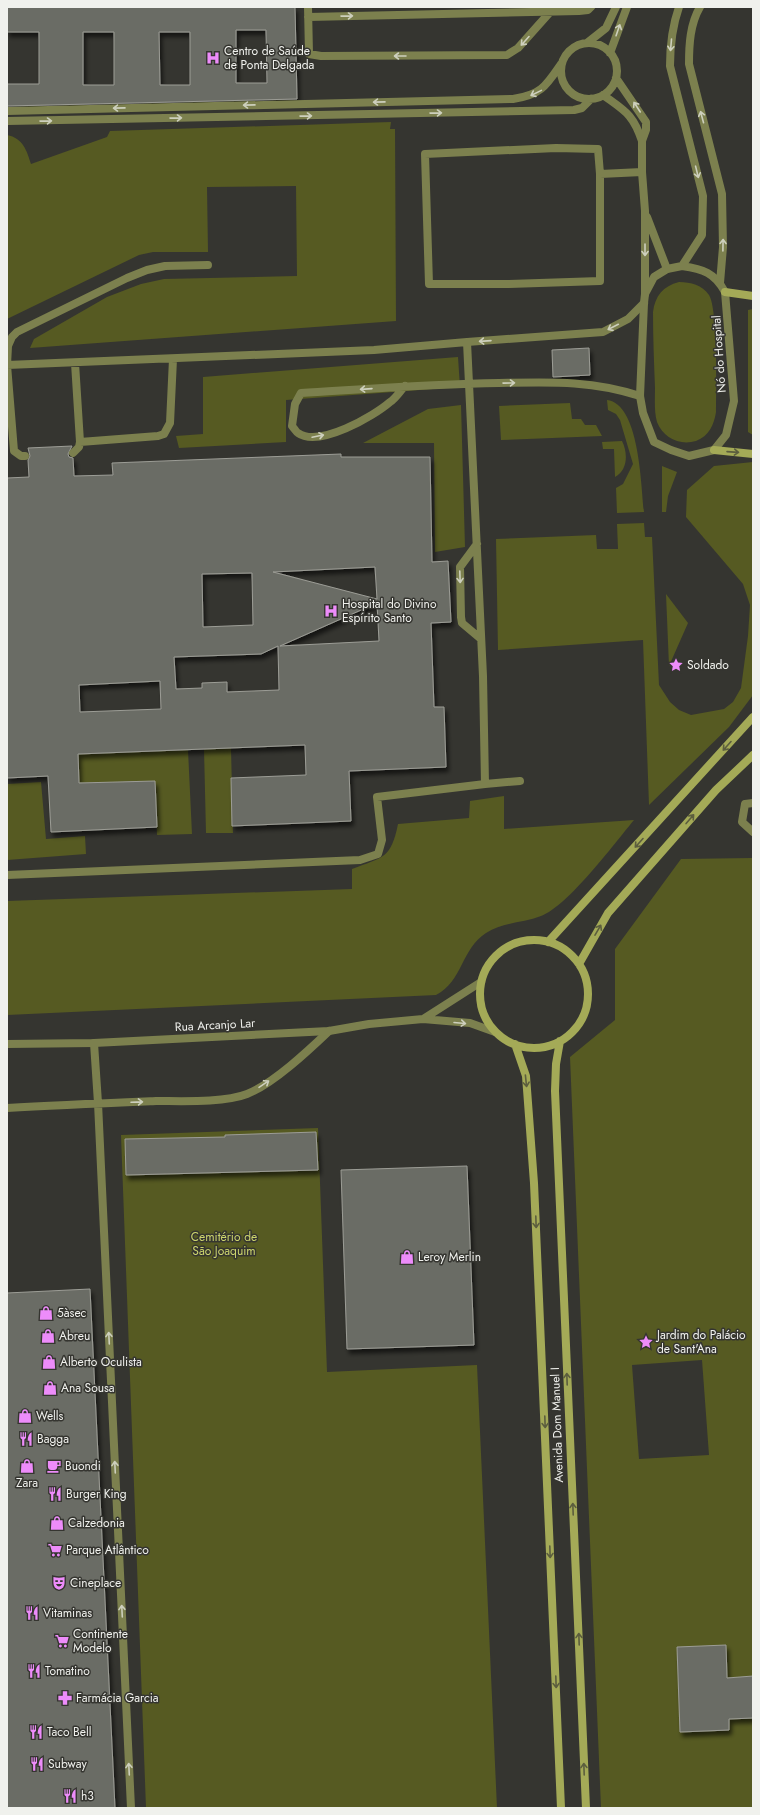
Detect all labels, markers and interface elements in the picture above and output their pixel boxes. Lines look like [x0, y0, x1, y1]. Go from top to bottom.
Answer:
one-way arrow [340, 13, 353, 20]
one-way arrow [615, 23, 622, 36]
one-way arrow [520, 35, 529, 46]
one-way arrow [667, 38, 674, 51]
place label: Centro de Saúde de Ponta Delgada [224, 42, 314, 74]
hospital icon: Centro de Saúde de Ponta Delgada [205, 50, 221, 66]
one-way arrow [394, 52, 407, 60]
one-way arrow [530, 90, 542, 97]
one-way arrow [373, 98, 386, 106]
one-way arrow [243, 101, 256, 109]
one-way arrow [633, 102, 641, 113]
one-way arrow [113, 104, 126, 112]
one-way arrow [429, 109, 442, 117]
one-way arrow [698, 111, 705, 124]
one-way arrow [299, 112, 312, 119]
one-way arrow [169, 114, 182, 122]
one-way arrow [39, 117, 52, 124]
one-way arrow [694, 165, 701, 178]
one-way arrow [719, 239, 727, 252]
one-way arrow [641, 243, 649, 256]
street label: Nó do Hospital [707, 315, 731, 393]
one-way arrow [607, 324, 619, 331]
one-way arrow [479, 338, 492, 345]
one-way arrow [502, 379, 515, 387]
one-way arrow [360, 385, 373, 392]
one-way arrow [312, 431, 325, 439]
one-way arrow [726, 448, 739, 455]
one-way arrow [456, 570, 464, 583]
place label: Hospital do Divino Espírito Santo [342, 595, 437, 627]
hospital icon: Hospital do Divino Espírito Santo [323, 603, 339, 619]
place label: Soldado [687, 656, 729, 674]
place icon: Soldado [668, 657, 684, 673]
one-way arrow [722, 741, 732, 751]
one-way arrow [685, 814, 695, 824]
one-way arrow [635, 837, 644, 848]
one-way arrow [595, 924, 603, 936]
street label: Rua Arcanjo Lar [174, 1014, 257, 1036]
one-way arrow [453, 1019, 466, 1026]
one-way arrow [522, 1074, 530, 1087]
one-way arrow [258, 1080, 269, 1088]
one-way arrow [130, 1098, 143, 1106]
one-way arrow [532, 1215, 540, 1228]
park label: Cemitério de São Joaquim [191, 1228, 257, 1260]
place label: Leroy Merlin [418, 1248, 481, 1266]
shop icon: Leroy Merlin [399, 1249, 415, 1265]
place label: 5àsec [57, 1304, 87, 1322]
shop icon: 5àsec [38, 1305, 54, 1321]
place label: Jardim do Palácio de Sant'Ana [655, 1326, 746, 1358]
place label: Abreu [59, 1327, 90, 1345]
shop icon: Abreu [40, 1328, 56, 1344]
one-way arrow [106, 1332, 113, 1345]
place icon: Jardim do Palácio de Sant'Ana [638, 1334, 654, 1350]
place label: Alberto Oculista [60, 1353, 142, 1371]
shop icon: Alberto Oculista [41, 1354, 57, 1370]
street label: Avenida Dom Manuel I [546, 1367, 568, 1483]
one-way arrow [564, 1373, 571, 1386]
place label: Ana Sousa [61, 1379, 115, 1397]
shop icon: Ana Sousa [42, 1380, 58, 1396]
place label: Wells [36, 1407, 64, 1425]
shop icon: Wells [17, 1408, 33, 1424]
one-way arrow [541, 1415, 548, 1428]
place label: Bagga [37, 1430, 69, 1448]
restaurant icon: Bagga [18, 1431, 34, 1447]
place label: Buondi [65, 1457, 101, 1475]
shop icon: Zara [19, 1458, 35, 1474]
cafe icon: Buondi [46, 1458, 62, 1474]
one-way arrow [112, 1461, 119, 1474]
place label: Zara [16, 1474, 38, 1492]
place label: Burger King [66, 1485, 127, 1503]
restaurant icon: Burger King [47, 1486, 63, 1502]
one-way arrow [569, 1503, 577, 1516]
place label: Calzedonia [68, 1514, 125, 1532]
shop icon: Calzedonia [49, 1515, 65, 1531]
place label: Parque Atlântico [66, 1541, 149, 1559]
supermarket icon: Parque Atlântico [47, 1542, 63, 1558]
one-way arrow [547, 1545, 554, 1558]
place label: Cineplace [70, 1574, 121, 1592]
theatre icon: Cineplace [51, 1575, 67, 1591]
place label: Vitaminas [43, 1604, 92, 1622]
restaurant icon: Vitaminas [24, 1605, 40, 1621]
one-way arrow [118, 1605, 126, 1618]
place label: Continente Modelo [73, 1625, 128, 1657]
supermarket icon: Continente Modelo [54, 1633, 70, 1649]
one-way arrow [575, 1633, 582, 1646]
place label: Tomatino [45, 1662, 90, 1680]
restaurant icon: Tomatino [26, 1663, 42, 1679]
one-way arrow [552, 1675, 560, 1688]
place label: Farmácia Garcia [76, 1689, 159, 1707]
pharmacy icon: Farmácia Garcia [57, 1690, 73, 1706]
place label: Taco Bell [47, 1723, 91, 1741]
restaurant icon: Taco Bell [28, 1724, 44, 1740]
place label: Subway [48, 1755, 87, 1773]
restaurant icon: Subway [29, 1756, 45, 1772]
one-way arrow [126, 1763, 133, 1776]
one-way arrow [581, 1763, 588, 1776]
place label: h3 [81, 1787, 94, 1805]
restaurant icon: h3 [62, 1788, 78, 1804]

